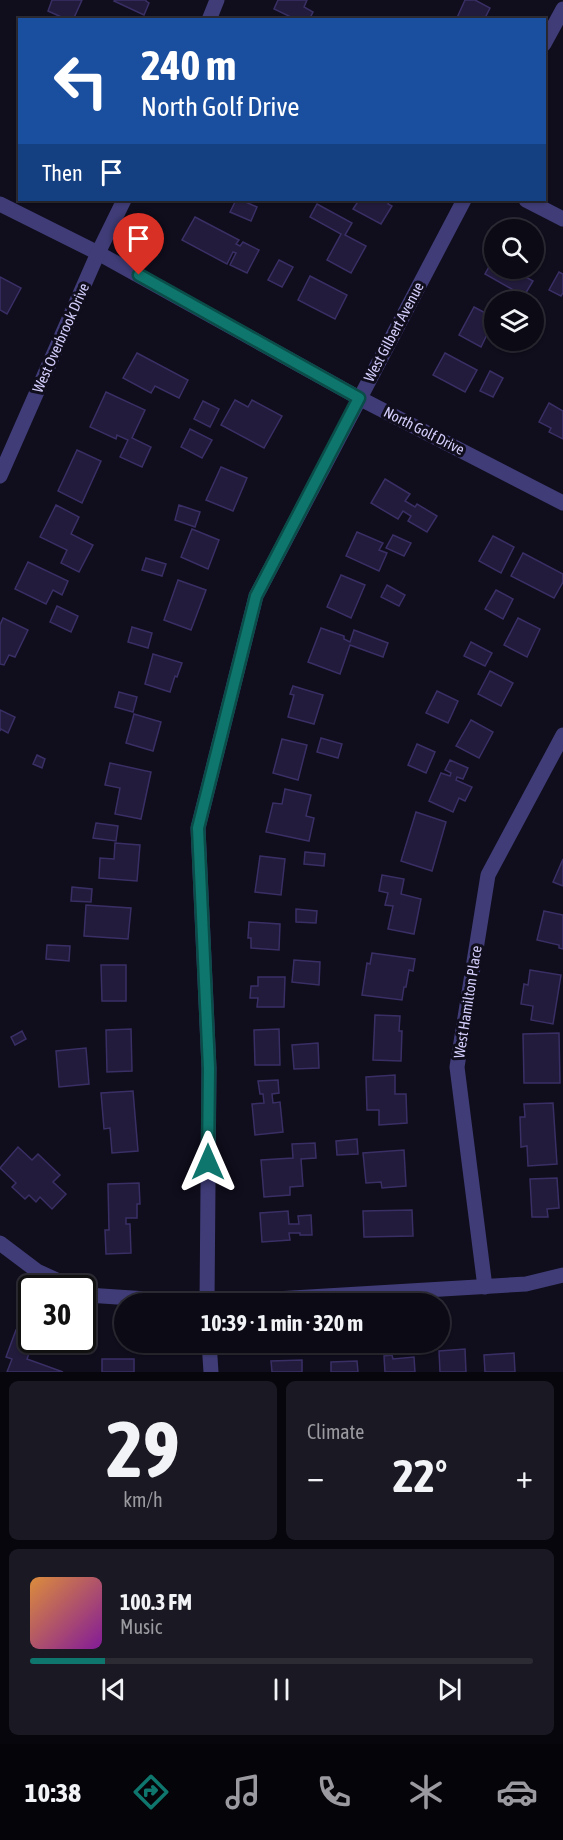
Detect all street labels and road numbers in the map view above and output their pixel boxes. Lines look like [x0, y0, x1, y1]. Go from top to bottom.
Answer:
street label: West Gilbert Avenue [360, 279, 427, 384]
street label: West Overbrook Drive [29, 280, 92, 395]
street label: North Golf Drive [381, 403, 468, 458]
street label: West Hamilton Place [450, 944, 485, 1060]

